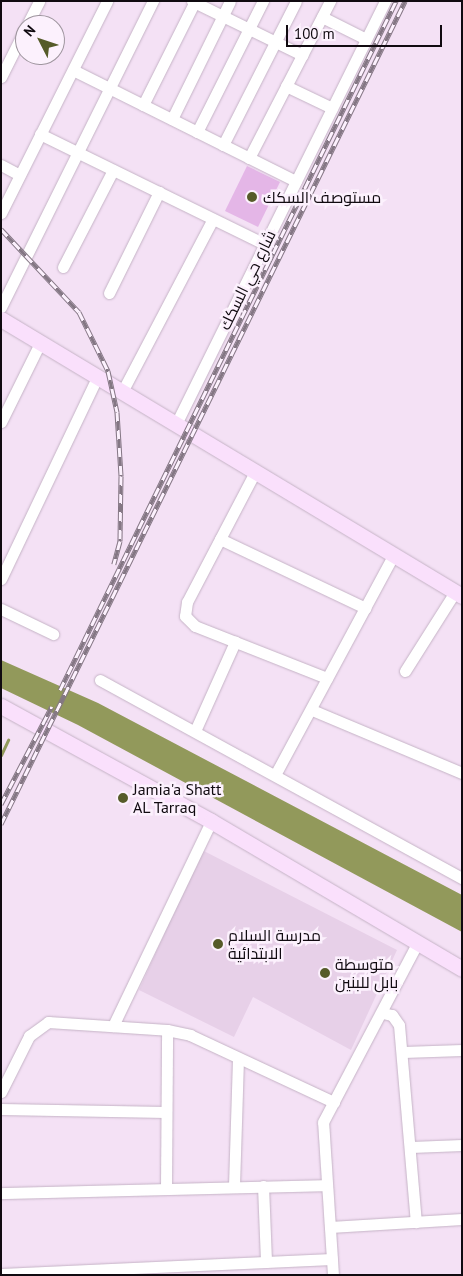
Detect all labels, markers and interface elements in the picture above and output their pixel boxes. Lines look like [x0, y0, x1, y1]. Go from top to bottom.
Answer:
north arrow [15, 15, 65, 65]
scale bar [288, 15, 444, 47]
text: N [20, 21, 39, 40]
text: 100 m [294, 24, 335, 43]
place label: مستوصف السكك [263, 187, 381, 207]
marker: مستوصف السكك [245, 190, 259, 204]
street label: شارع حي السكك [215, 227, 279, 333]
place label: Jamia'a Shatt AL Tarraq [133, 779, 221, 817]
marker: Jamia'a Shatt AL Tarraq [117, 792, 129, 804]
place label: مدرسة السلام الابتدائية [228, 925, 321, 963]
marker: مدرسة السلام الابتدائية [212, 938, 224, 950]
place label: متوسطة بابل للبنين [335, 954, 398, 992]
marker: متوسطة بابل للبنين [319, 967, 331, 979]

